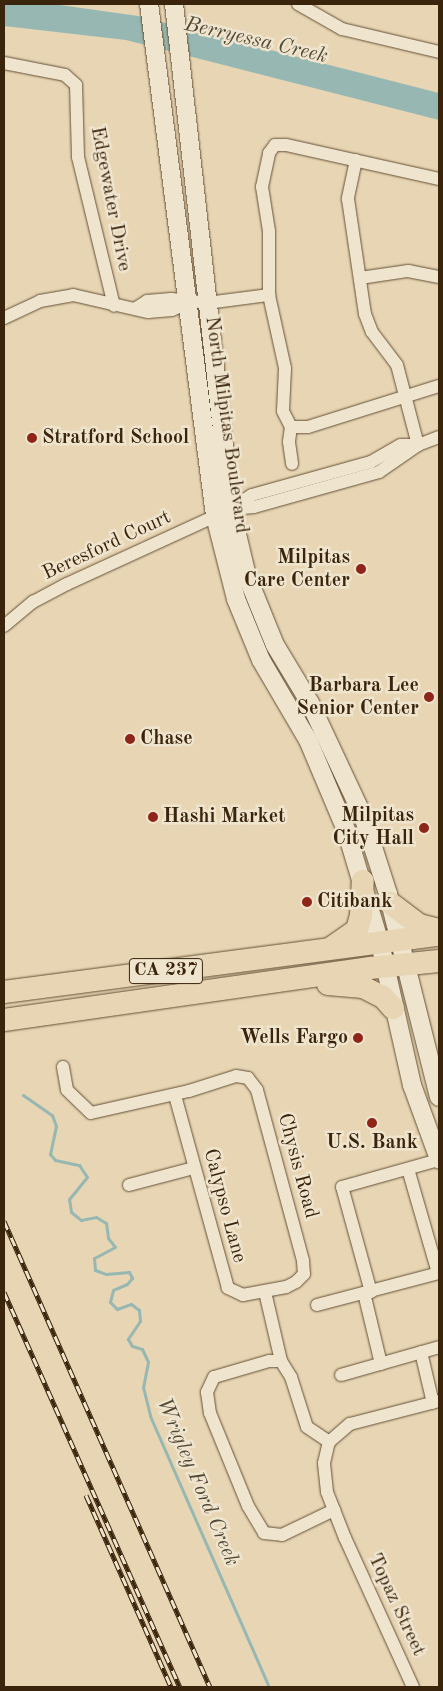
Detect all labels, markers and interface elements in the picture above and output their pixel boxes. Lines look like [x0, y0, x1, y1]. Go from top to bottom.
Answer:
water label: Berryessa Creek [182, 12, 330, 70]
street label: Edgewater Drive [84, 125, 136, 273]
street label: North Milpitas Boulevard [199, 315, 253, 535]
place label: Stratford School [42, 426, 189, 450]
marker: Stratford School [26, 432, 38, 444]
street label: Beresford Court [39, 506, 175, 586]
place label: Milpitas Care Center [244, 546, 350, 593]
marker: Milpitas Care Center [354, 562, 368, 576]
place label: Barbara Lee Senior Center [297, 674, 419, 721]
marker: Barbara Lee Senior Center [423, 691, 435, 703]
place label: Chase [140, 727, 193, 751]
marker: Chase [124, 733, 136, 745]
place label: Milpitas City Hall [333, 804, 414, 851]
place label: Hashi Market [163, 805, 286, 829]
marker: Hashi Market [147, 811, 159, 823]
marker: Milpitas City Hall [418, 822, 430, 834]
place label: Citibank [317, 890, 392, 914]
marker: Citibank [301, 896, 313, 908]
road number: CA 237 [128, 954, 204, 988]
place label: Wells Fargo [240, 1026, 348, 1050]
marker: Wells Fargo [352, 1032, 364, 1044]
street label: Chysis Road [271, 1111, 323, 1221]
marker: U.S. Bank [366, 1117, 378, 1129]
place label: U.S. Bank [326, 1131, 418, 1155]
street label: Calypso Lane [197, 1146, 251, 1266]
water label: Wrigley Ford Creek [150, 1394, 244, 1570]
street label: Topaz Street [362, 1550, 430, 1660]

